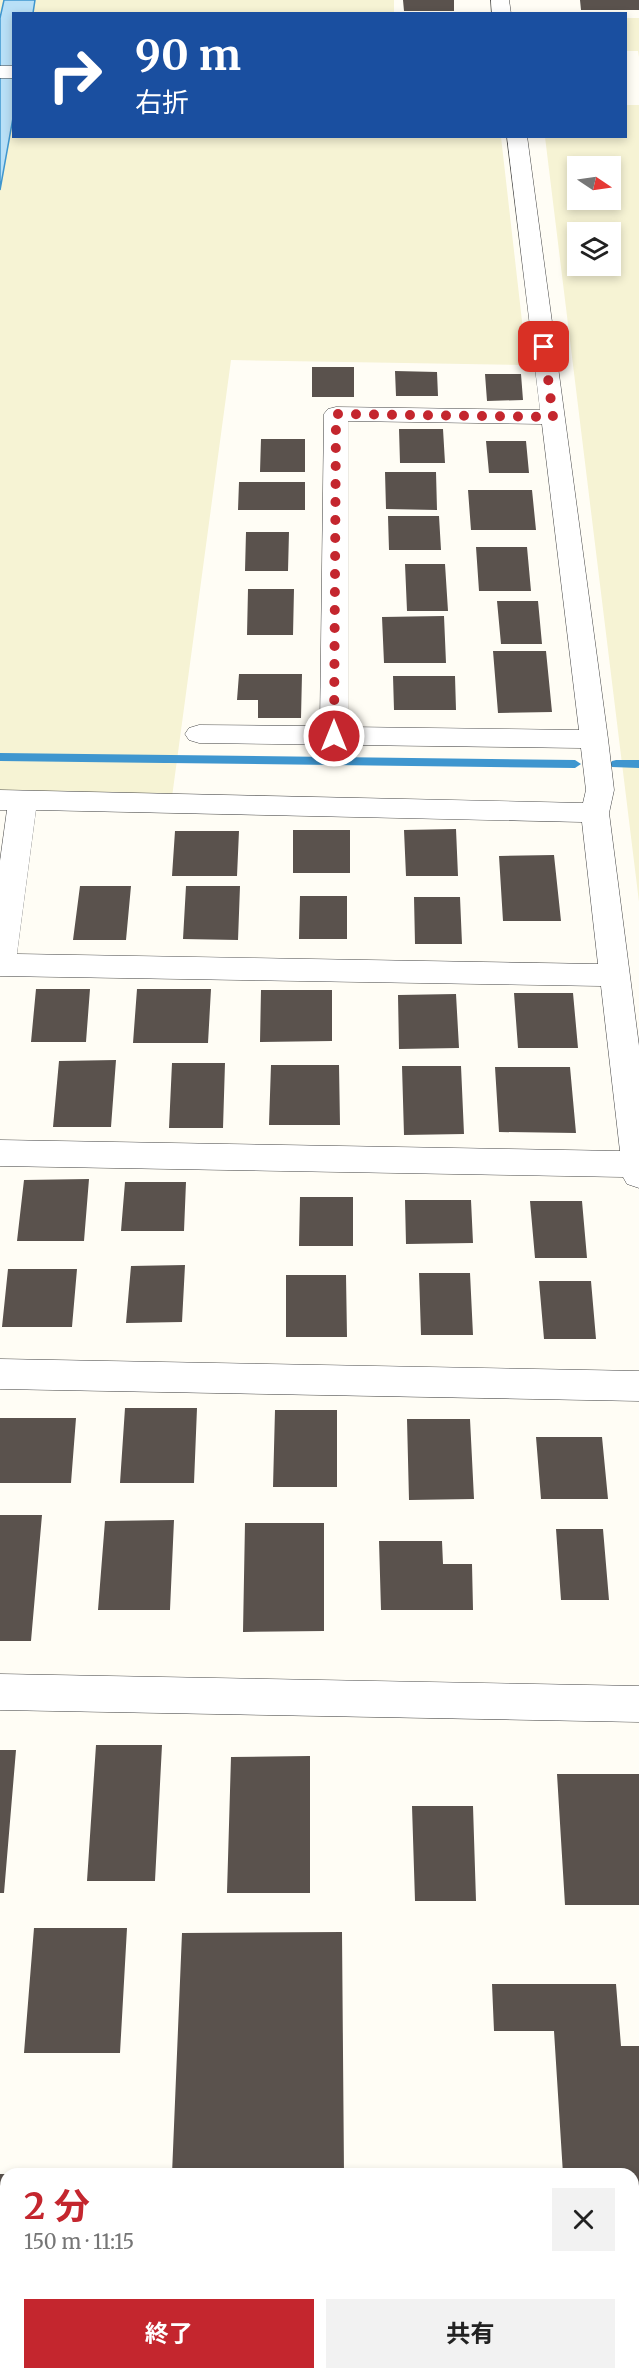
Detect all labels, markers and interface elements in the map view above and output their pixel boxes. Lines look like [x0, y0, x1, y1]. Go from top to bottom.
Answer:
text: 90 m [135, 29, 241, 81]
icon: right [36, 36, 114, 114]
text: 右折 [135, 85, 189, 119]
north arrow [567, 156, 621, 210]
map controls [567, 156, 621, 276]
button: layers [567, 222, 621, 276]
pin [518, 321, 569, 372]
icon: arrive [527, 330, 560, 363]
position arrow [302, 704, 366, 768]
text: 2 分 [24, 2184, 90, 2229]
button: close [552, 2188, 615, 2251]
text: 150 m · 11:15 [24, 2229, 134, 2254]
button: 終了 [24, 2299, 314, 2368]
button: 共有 [326, 2299, 615, 2368]

